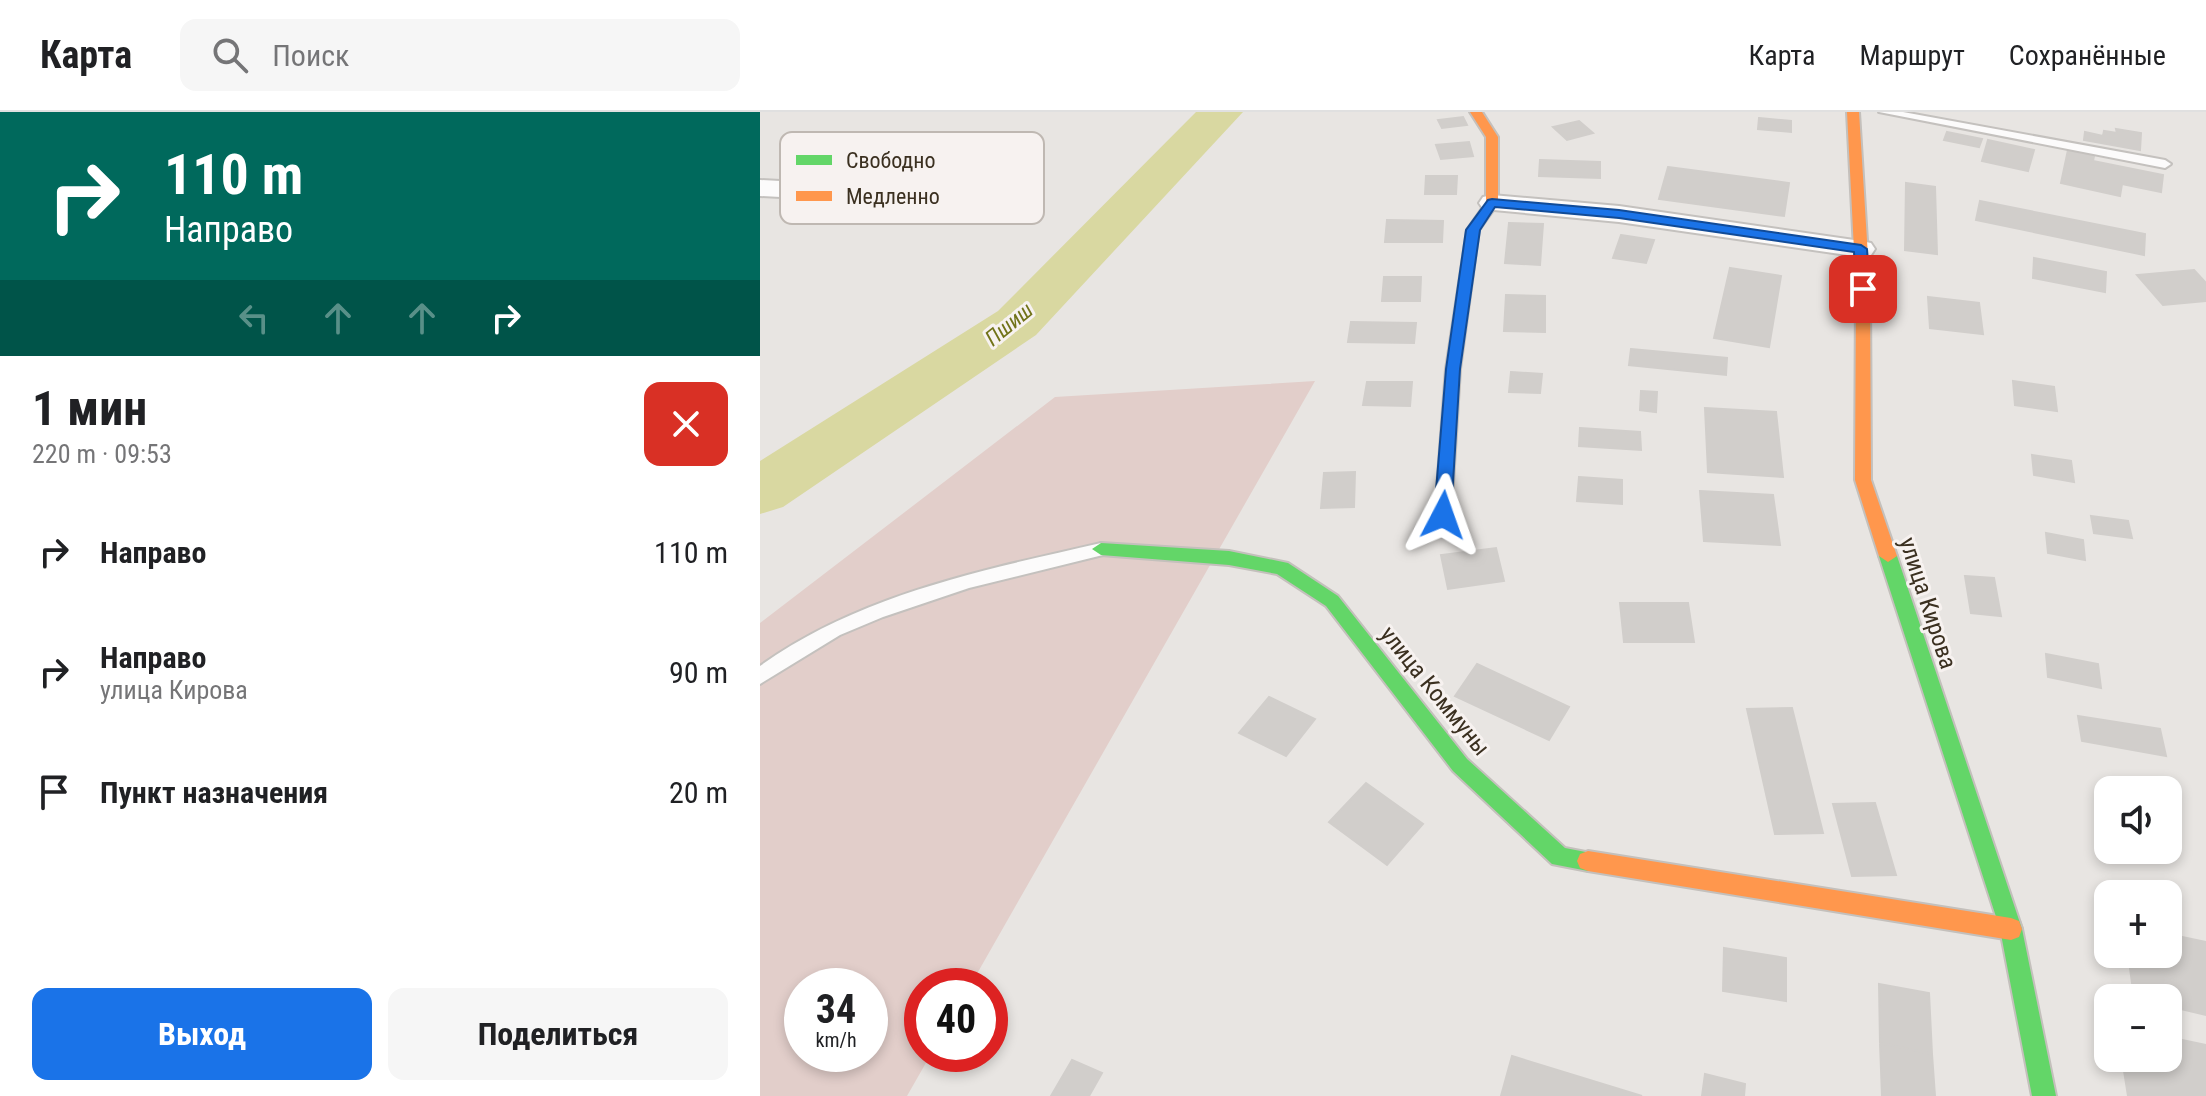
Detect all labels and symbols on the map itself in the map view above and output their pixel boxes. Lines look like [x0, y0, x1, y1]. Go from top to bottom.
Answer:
legend [780, 132, 1044, 224]
text: Свободно [846, 148, 936, 173]
text: Медленно [846, 184, 940, 209]
pin [1829, 255, 1897, 323]
water label: Пшиш [980, 297, 1038, 351]
position arrow [1401, 473, 1485, 557]
street label: улица Кирова [1894, 534, 1962, 672]
street label: улица Коммуны [1374, 621, 1496, 761]
speed limit sign: 40 [904, 968, 1008, 1072]

